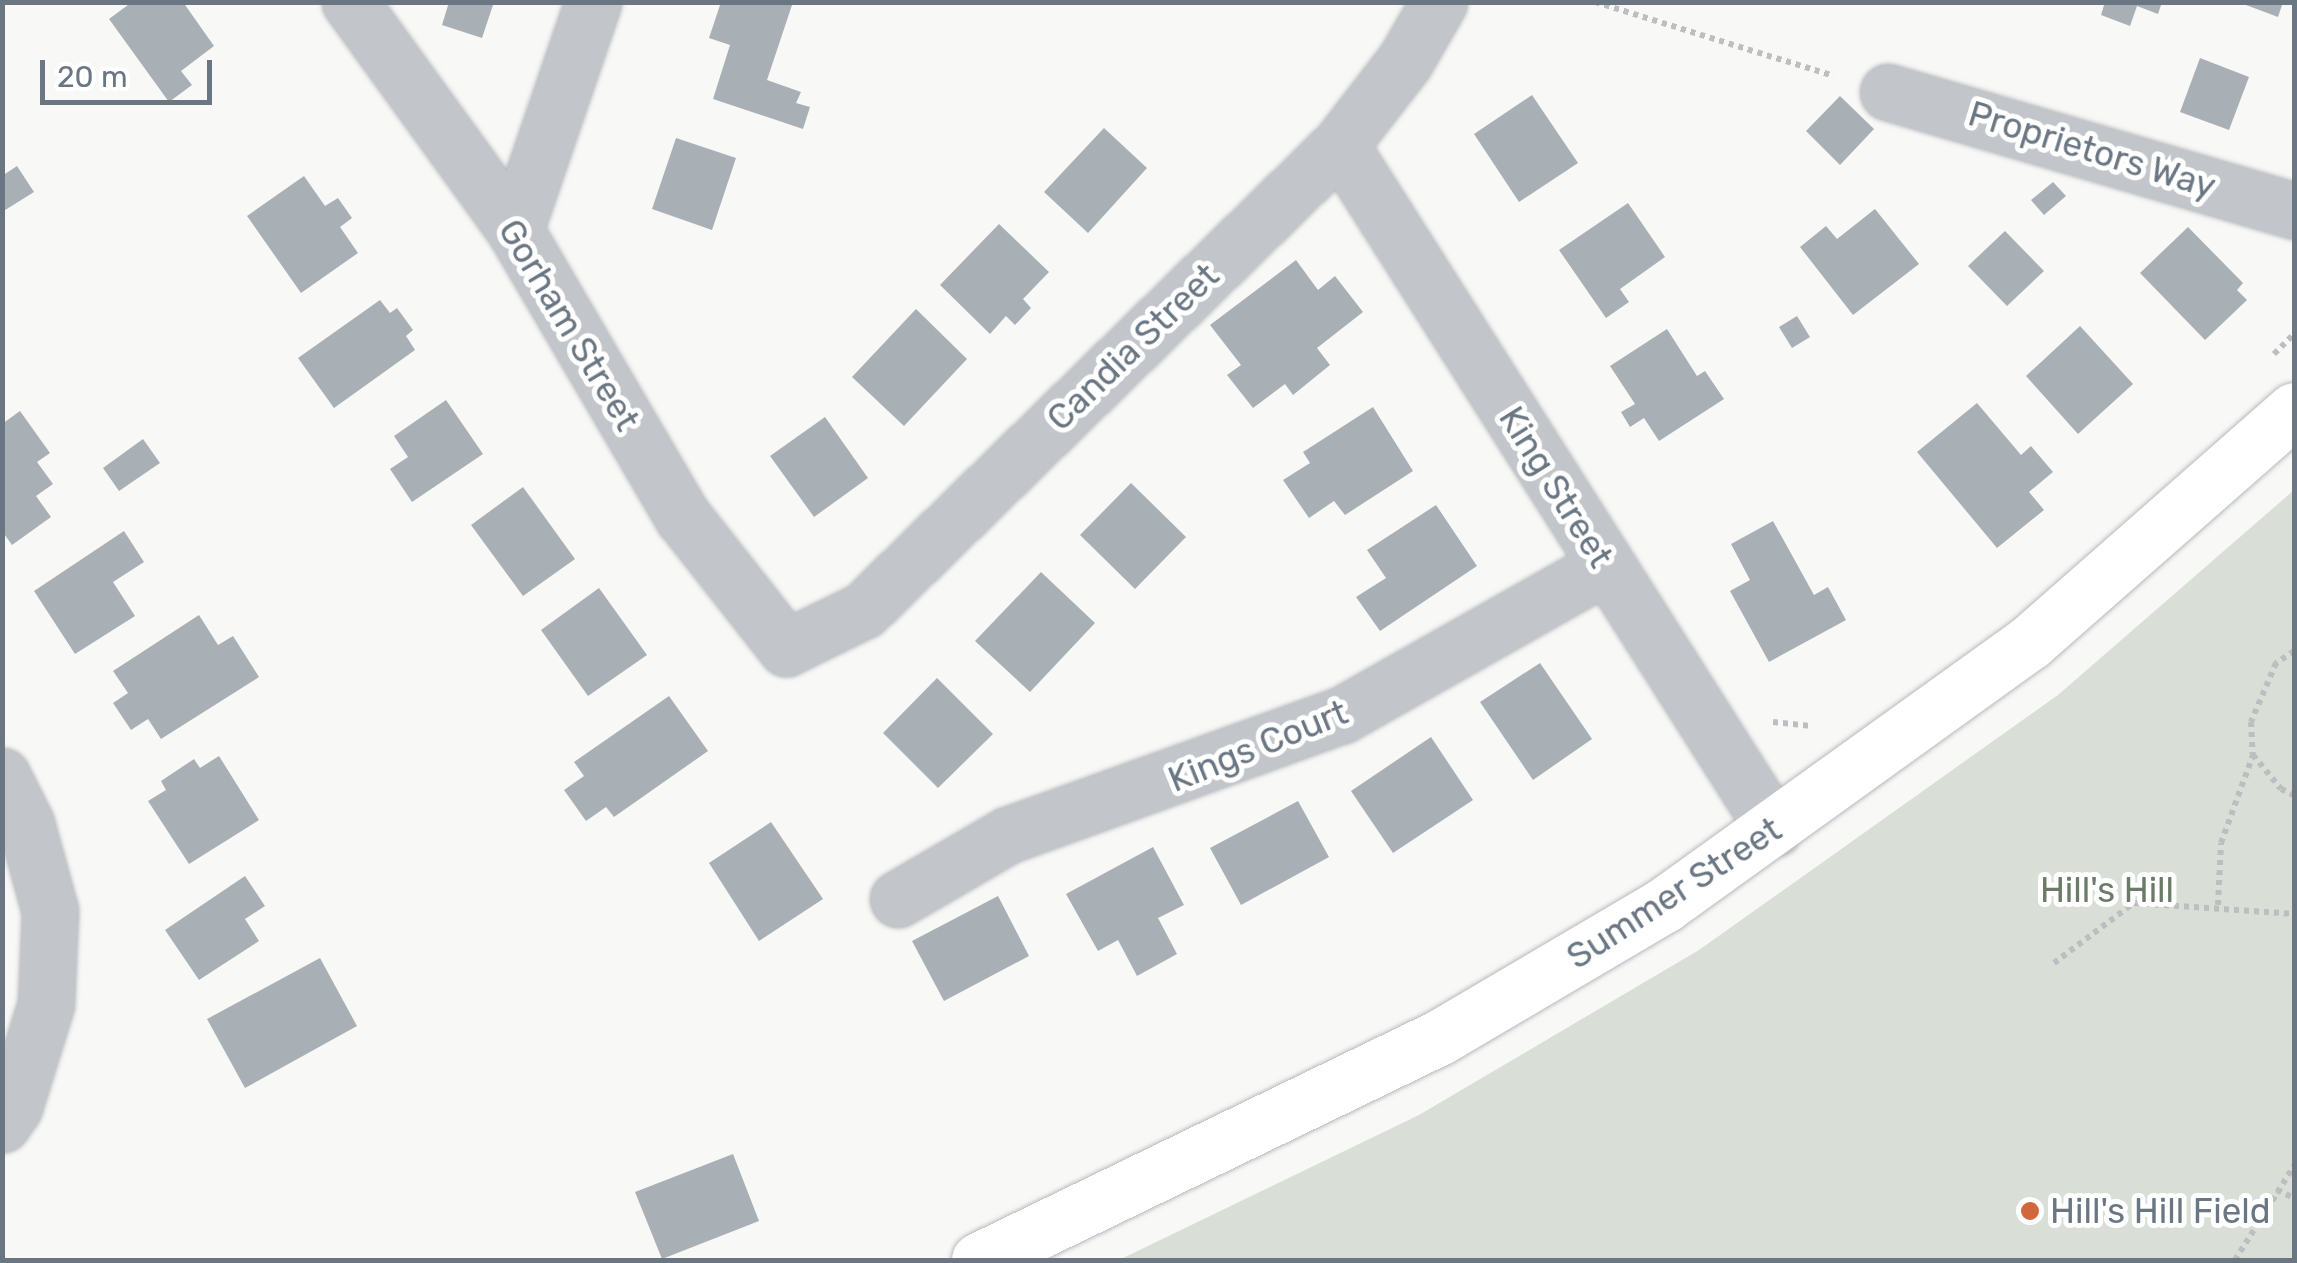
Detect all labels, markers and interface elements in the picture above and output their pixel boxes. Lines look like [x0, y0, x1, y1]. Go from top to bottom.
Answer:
scale bar [45, 40, 218, 102]
text: 20 m [57, 59, 128, 95]
street label: Proprietors Way [1963, 92, 2221, 208]
street label: Gorham Street [490, 212, 648, 438]
street label: Candia Street [1038, 255, 1228, 439]
street label: King Street [1490, 399, 1622, 575]
street label: Kings Court [1162, 691, 1354, 801]
street label: Summer Street [1559, 808, 1789, 978]
park label: Hill's Hill [2040, 869, 2174, 911]
place label: Hill's Hill Field [2050, 1190, 2271, 1232]
marker: Hill's Hill Field [2019, 1200, 2041, 1222]

